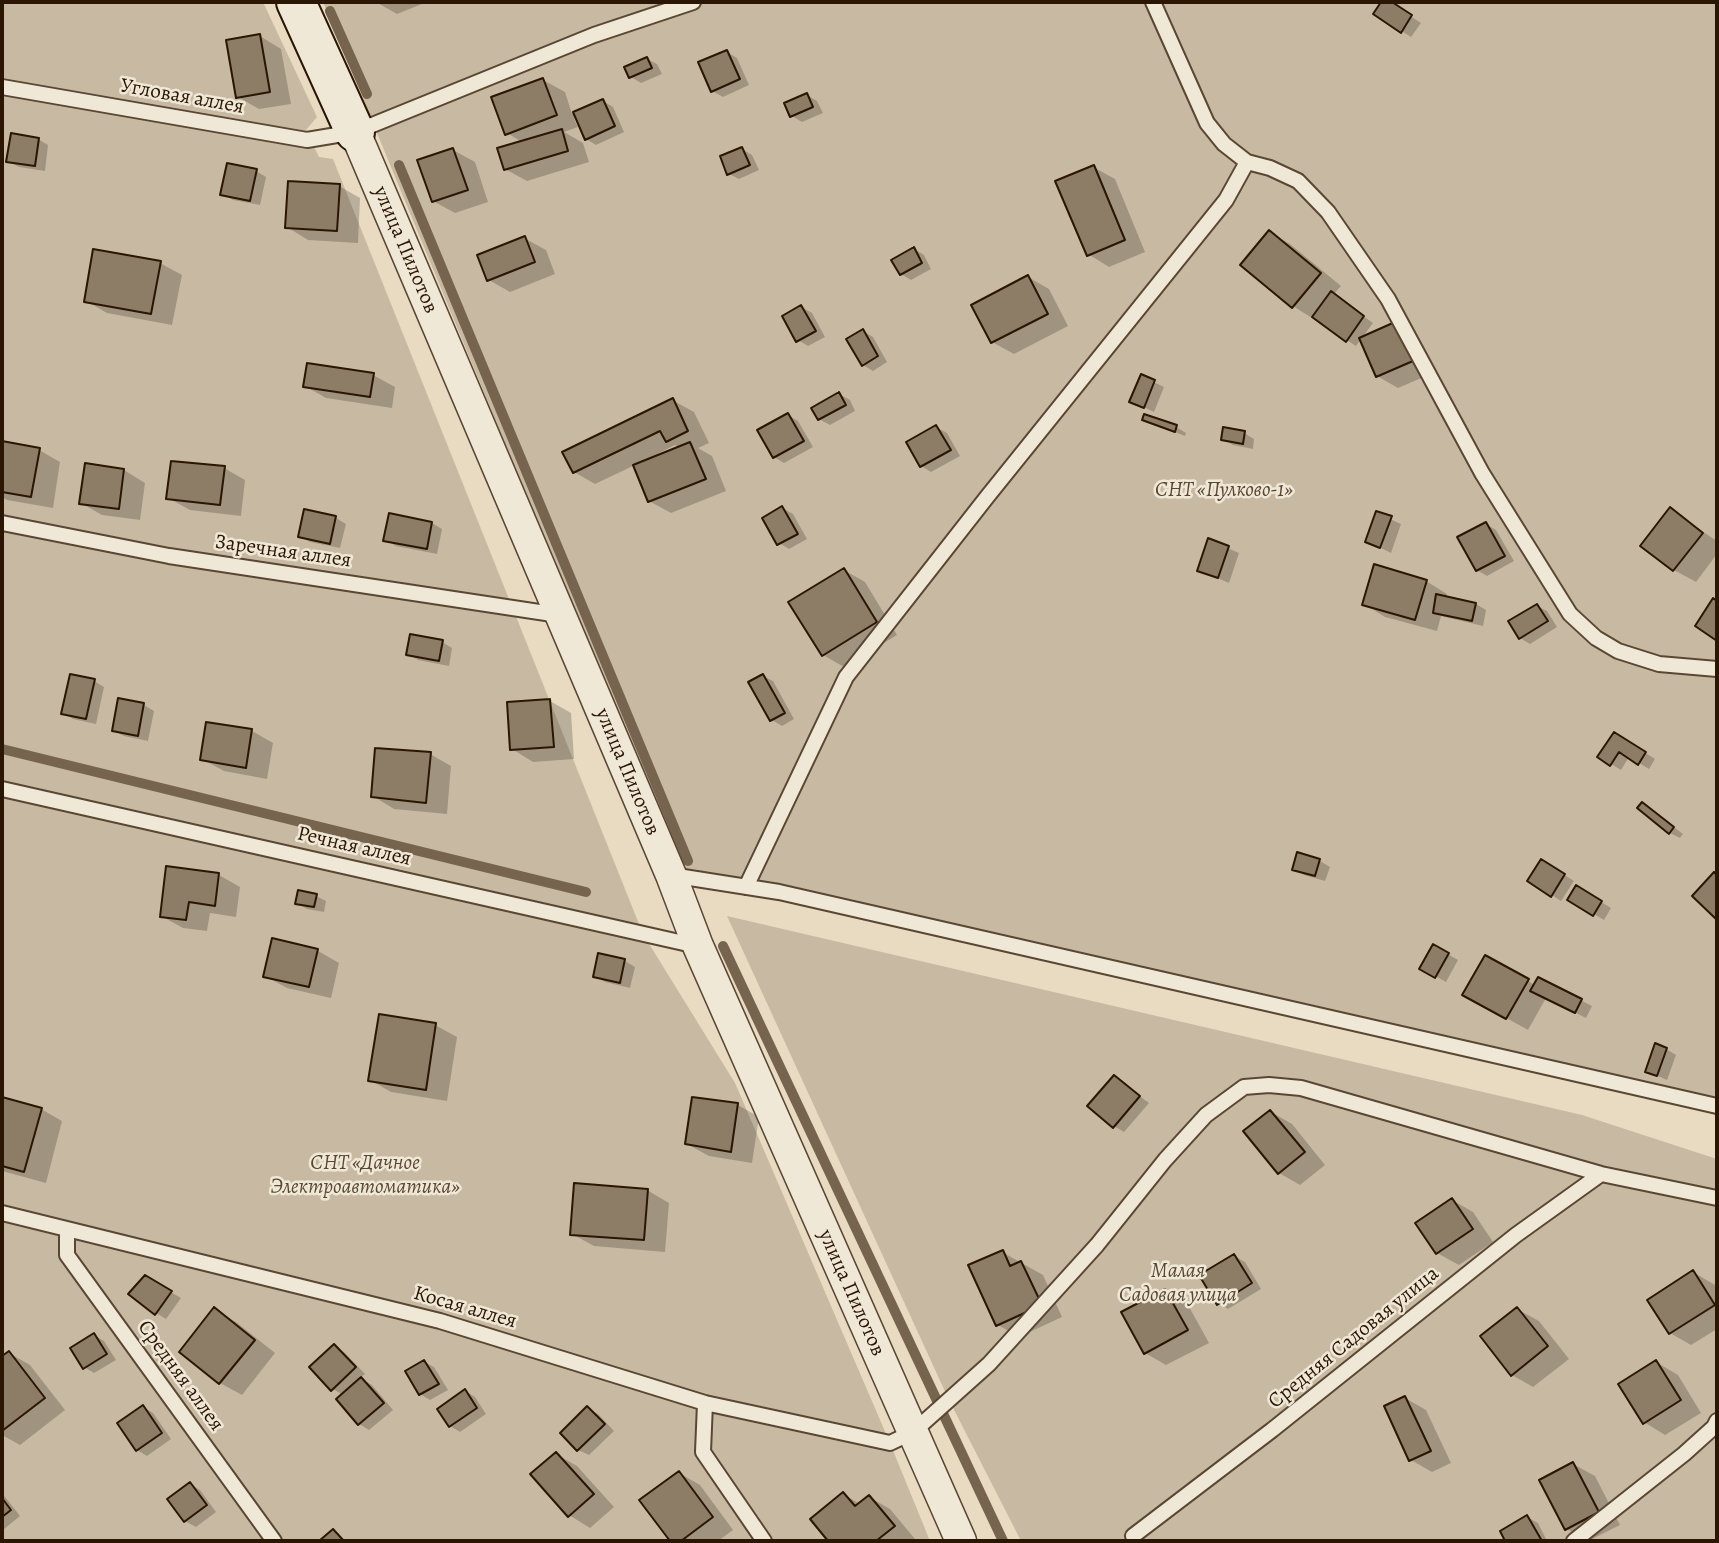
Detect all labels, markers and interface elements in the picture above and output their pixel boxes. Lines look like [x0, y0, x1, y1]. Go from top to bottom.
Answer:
street label: Угловая аллея [118, 74, 246, 120]
street label: улица Пилотов [367, 183, 443, 317]
park label: СНТ «Пулково-1» [1155, 478, 1293, 504]
street label: Заречная аллея [213, 530, 353, 574]
street label: улица Пилотов [589, 705, 665, 839]
street label: Речная аллея [294, 822, 414, 872]
park label: СНТ «Дачное Электроавтоматика» [270, 1151, 460, 1201]
street label: улица Пилотов [812, 1226, 890, 1360]
park label: Малая Садовая улица [1119, 1259, 1237, 1309]
street label: Средняя Садовая улица [1264, 1261, 1444, 1415]
street label: Косая аллея [411, 1281, 519, 1335]
street label: Средняя аллея [131, 1316, 229, 1436]

